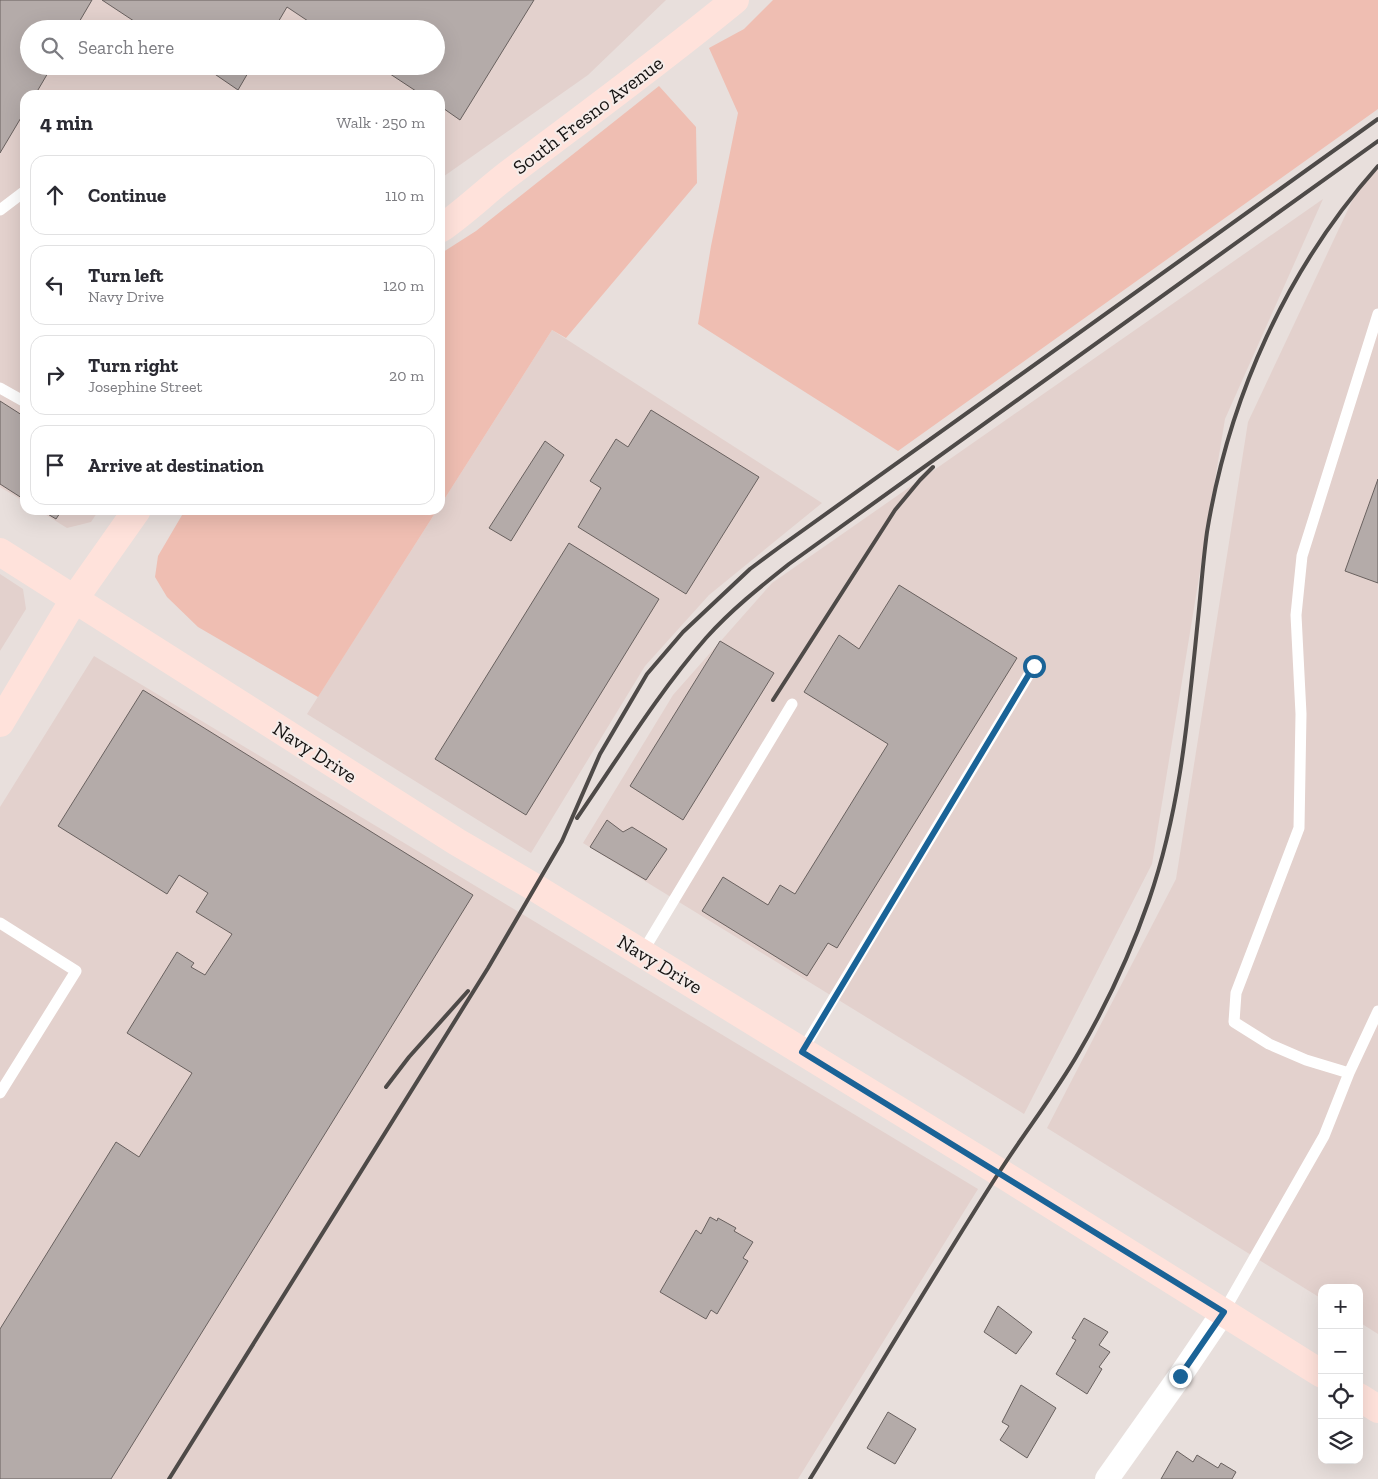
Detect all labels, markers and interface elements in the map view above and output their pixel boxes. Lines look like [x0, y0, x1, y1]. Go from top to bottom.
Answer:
search box [20, 20, 445, 75]
icon: search [38, 34, 66, 62]
text: Search here [78, 36, 174, 59]
street label: South Fresno Avenue [508, 51, 668, 179]
text: 4 min [40, 110, 93, 135]
text: Walk · 250 m [337, 113, 425, 132]
icon: ahead [41, 181, 69, 209]
text: Continue [88, 184, 166, 207]
text: 110 m [385, 186, 424, 205]
text: Turn left [88, 264, 163, 287]
icon: left [41, 271, 69, 299]
text: 120 m [383, 276, 424, 295]
text: Navy Drive [88, 287, 164, 306]
text: Turn right [88, 354, 178, 377]
icon: right [41, 361, 69, 389]
text: 20 m [389, 366, 424, 385]
text: Josephine Street [88, 377, 202, 396]
icon: arrive [41, 451, 69, 479]
text: Arrive at destination [88, 454, 264, 477]
route start [1023, 655, 1046, 678]
street label: Navy Drive [269, 716, 361, 788]
street label: Navy Drive [613, 929, 707, 999]
map controls [1318, 1284, 1363, 1464]
button: + [1318, 1284, 1363, 1329]
button: − [1318, 1329, 1363, 1374]
route end [1169, 1365, 1192, 1388]
button: locate [1318, 1374, 1363, 1419]
button: layers [1318, 1419, 1363, 1464]

